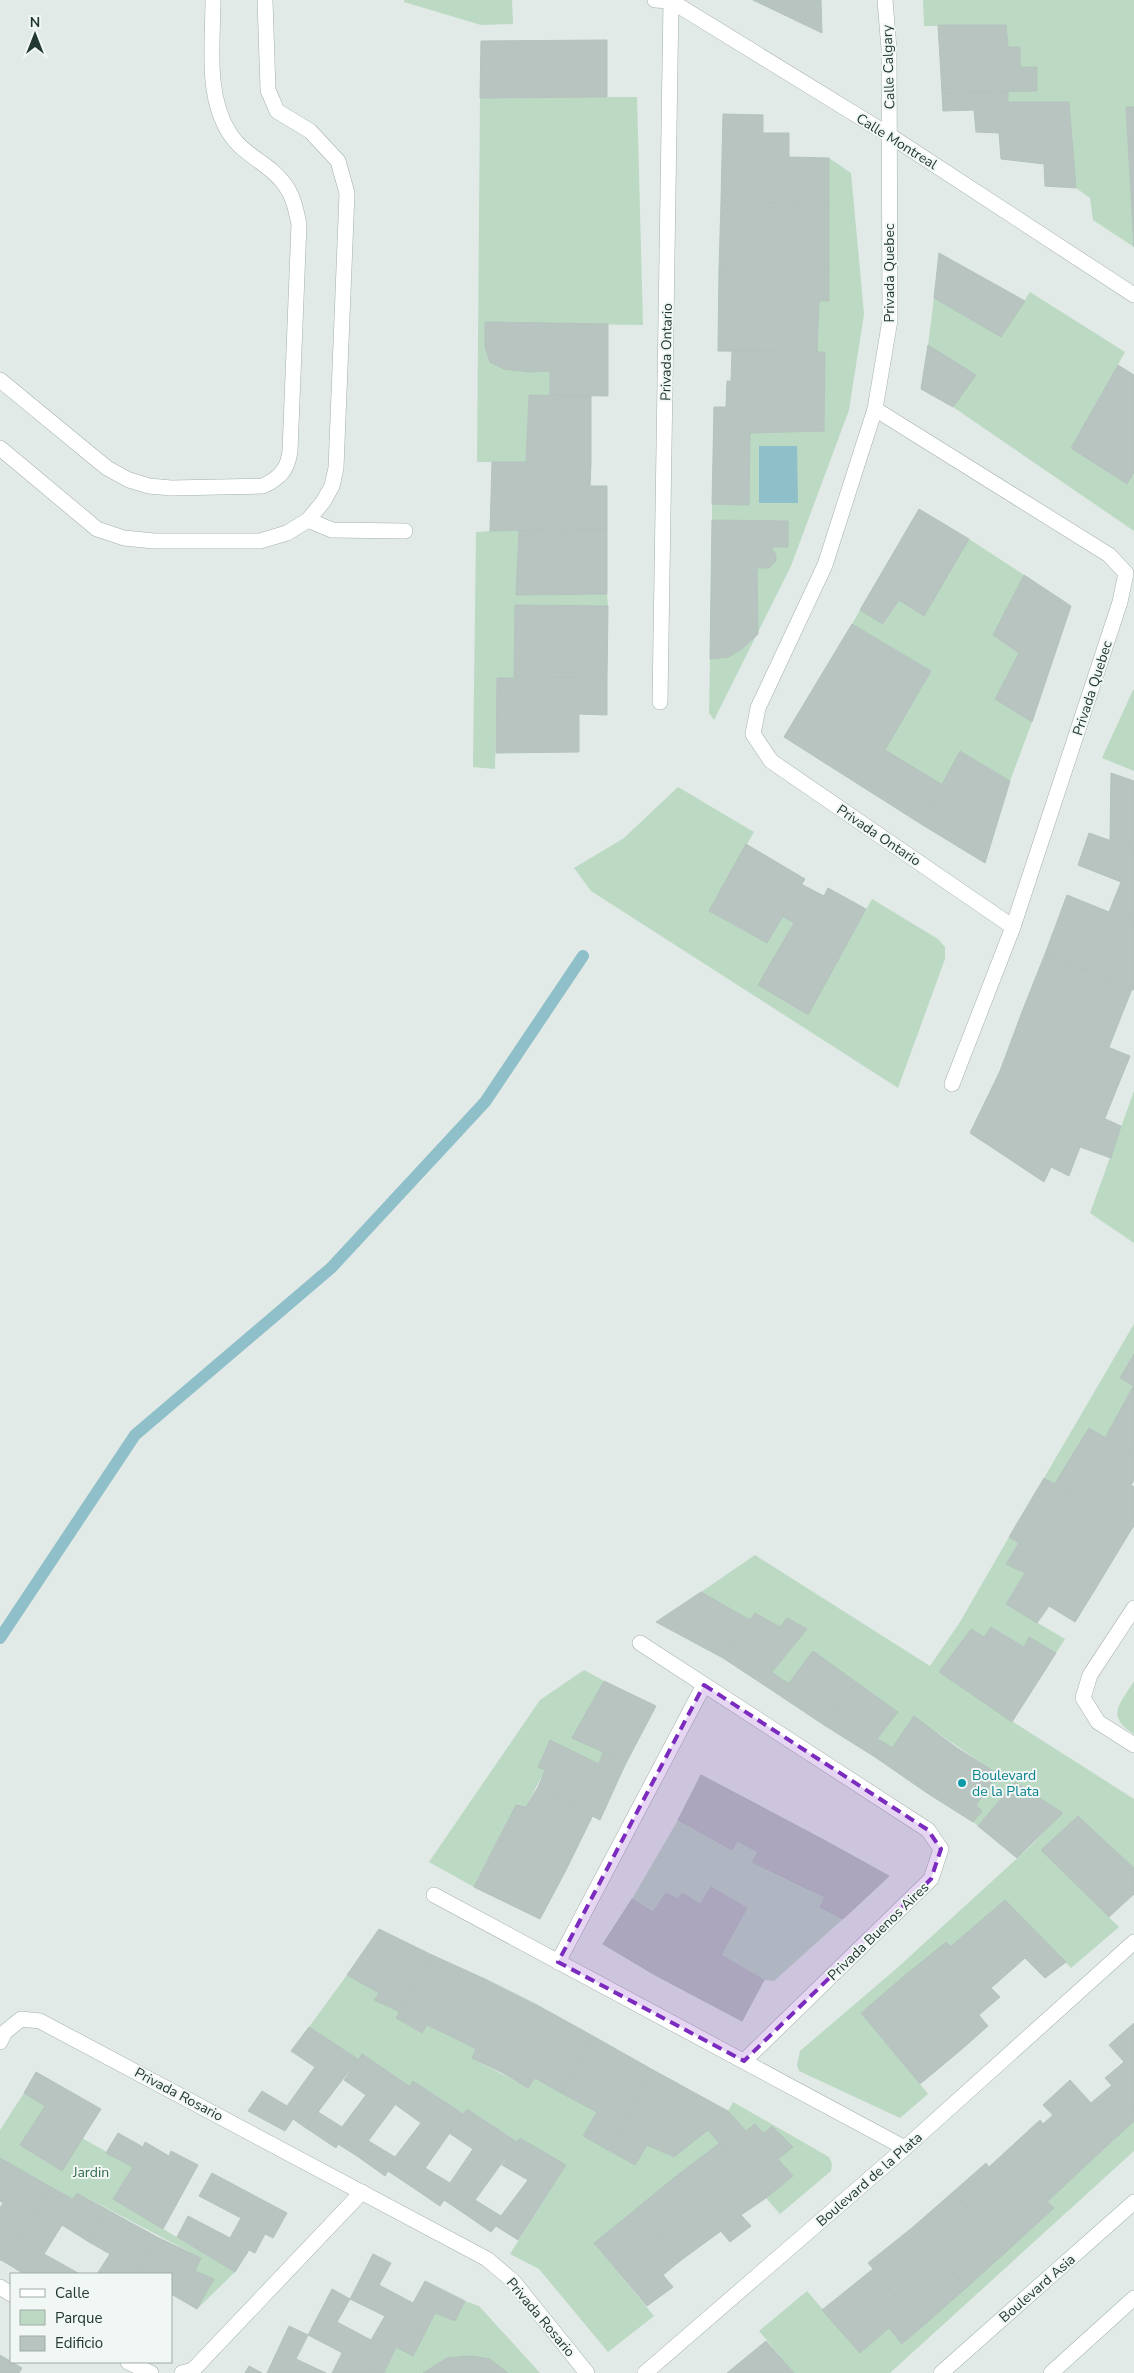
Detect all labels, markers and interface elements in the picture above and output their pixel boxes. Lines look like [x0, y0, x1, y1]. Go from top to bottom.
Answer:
north arrow [10, 10, 60, 60]
text: N [30, 13, 40, 32]
street label: Calle Calgary [877, 23, 899, 110]
street label: Calle Montreal [853, 109, 942, 174]
street label: Privada Quebec [880, 223, 899, 322]
street label: Privada Ontario [656, 303, 677, 401]
street label: Privada Quebec [1068, 638, 1117, 738]
street label: Privada Ontario [833, 800, 925, 871]
place label: Boulevard de la Plata [972, 1766, 1039, 1801]
marker: Boulevard de la Plata [956, 1777, 968, 1789]
street label: Privada Buenos Aires [824, 1878, 933, 1985]
street label: Privada Rosario [131, 2063, 227, 2126]
street label: Boulevard de la Plata [812, 2128, 926, 2231]
park label: Jardin [72, 2163, 109, 2182]
street label: Boulevard Asia [995, 2250, 1079, 2327]
legend [10, 2273, 172, 2363]
street label: Privada Rosario [502, 2274, 579, 2361]
text: Calle [55, 2283, 90, 2303]
text: Parque [55, 2308, 103, 2328]
text: Edificio [55, 2333, 103, 2353]

